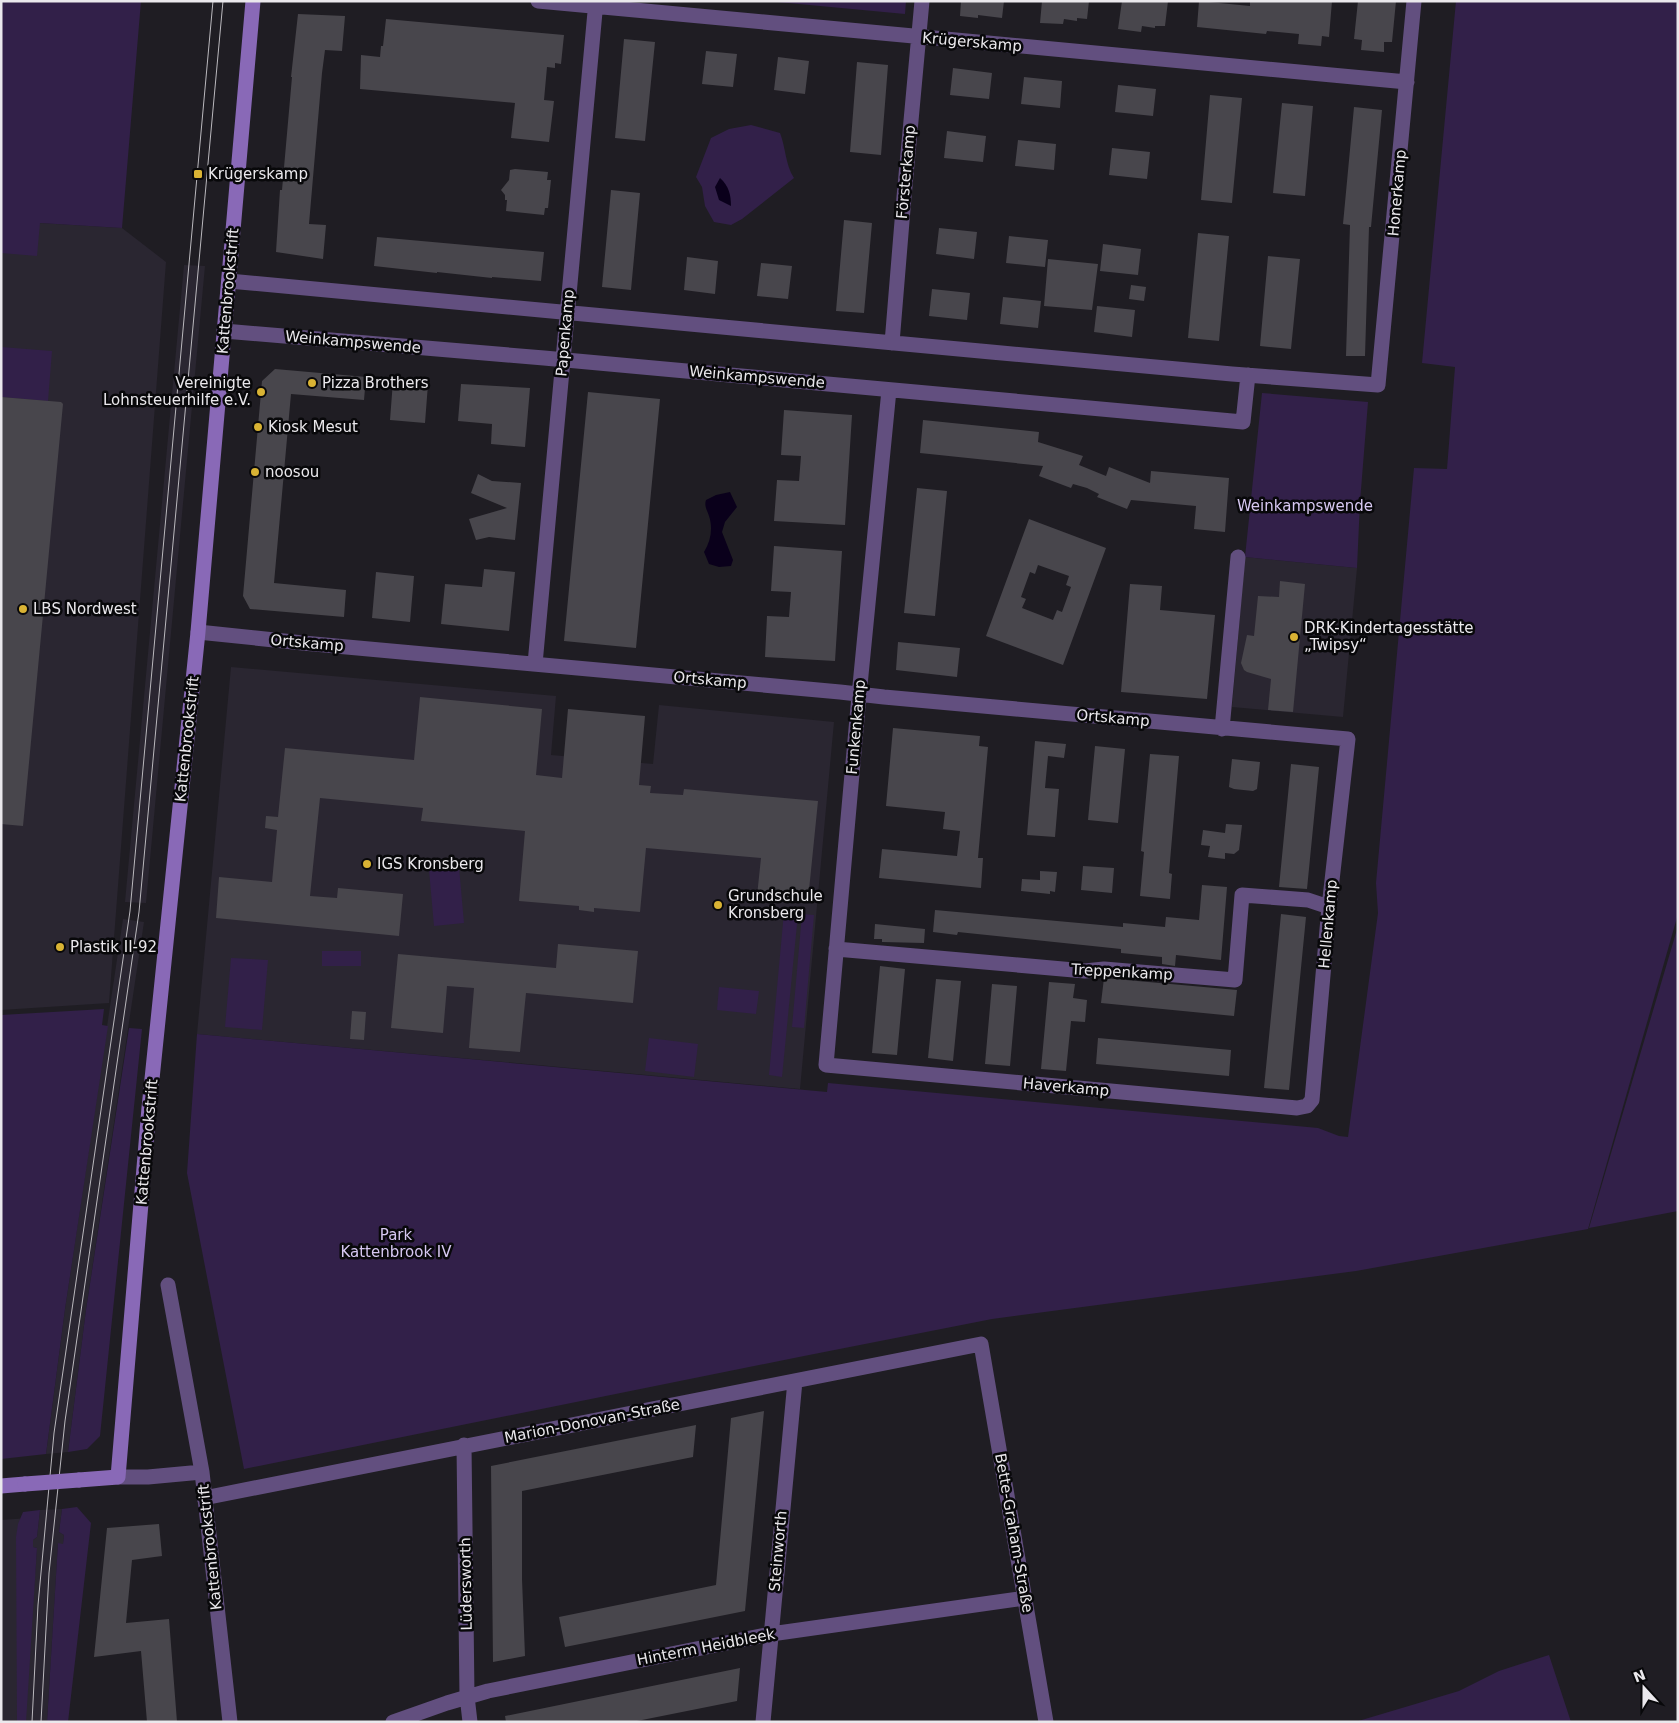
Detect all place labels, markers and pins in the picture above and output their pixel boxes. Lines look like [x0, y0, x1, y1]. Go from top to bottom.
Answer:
place label: Krügerskamp [208, 165, 308, 183]
marker: Krügerskamp [192, 168, 204, 180]
place label: Vereinigte Lohnsteuerhilfe e.V. [103, 374, 251, 409]
place label: Pizza Brothers [322, 374, 429, 392]
marker: Pizza Brothers [306, 377, 318, 389]
marker: Vereinigte Lohnsteuerhilfe e.V. [255, 386, 267, 398]
place label: Kiosk Mesut [268, 418, 358, 436]
marker: Kiosk Mesut [252, 421, 264, 433]
place label: noosou [265, 463, 319, 481]
marker: noosou [249, 466, 261, 478]
place label: LBS Nordwest [33, 600, 137, 618]
marker: LBS Nordwest [17, 603, 29, 615]
place label: DRK-Kindertagesstätte „Twipsy“ [1304, 619, 1474, 654]
marker: DRK-Kindertagesstätte „Twipsy“ [1288, 631, 1300, 643]
place label: IGS Kronsberg [377, 855, 484, 873]
marker: IGS Kronsberg [361, 858, 373, 870]
place label: Grundschule Kronsberg [728, 887, 823, 922]
marker: Grundschule Kronsberg [712, 899, 724, 911]
place label: Plastik II-92 [70, 938, 157, 956]
marker: Plastik II-92 [54, 941, 66, 953]

